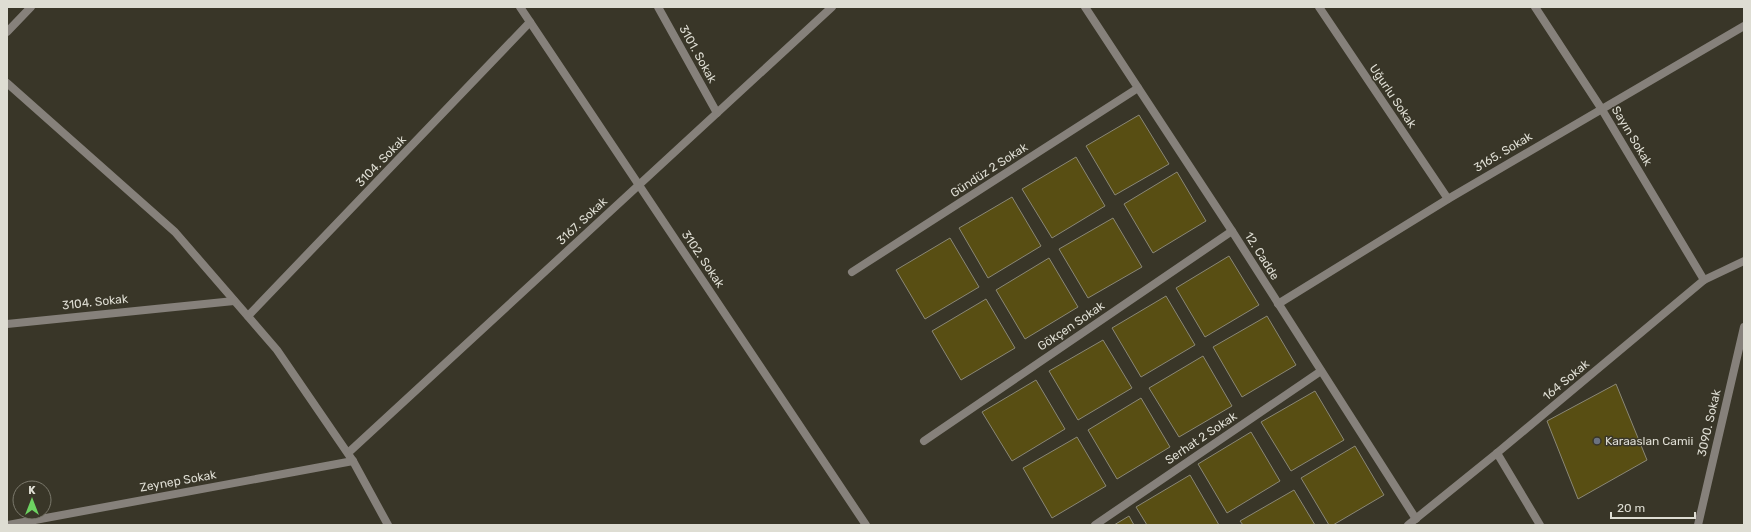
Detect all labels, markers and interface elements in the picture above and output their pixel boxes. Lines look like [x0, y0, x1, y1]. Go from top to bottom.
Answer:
street label: 3101. Sokak [676, 23, 720, 86]
street label: Uğurlu Sokak [1367, 62, 1420, 131]
street label: Sayın Sokak [1609, 104, 1656, 169]
street label: 3165. Sokak [1471, 129, 1535, 175]
street label: 3104. Sokak [353, 132, 410, 190]
street label: Gündüz 2 Sokak [948, 139, 1031, 200]
street label: 3167. Sokak [554, 194, 611, 248]
street label: 3102. Sokak [679, 228, 728, 291]
street label: 12. Cadde [1242, 229, 1282, 283]
street label: 3104. Sokak [61, 291, 129, 312]
street label: Gökçen Sokak [1035, 298, 1108, 354]
street label: 164 Sokak [1540, 356, 1593, 403]
street label: 3090. Sokak [1694, 387, 1724, 458]
street label: Serhat 2 Sokak [1162, 408, 1240, 467]
place label: Karaaslan Camii [1605, 434, 1694, 448]
marker: Karaaslan Camii [1592, 436, 1602, 446]
street label: Zeynep Sokak [139, 467, 218, 495]
north arrow [12, 480, 52, 520]
text: K [28, 484, 36, 497]
scale bar [1611, 494, 1695, 520]
text: 20 m [1617, 501, 1645, 515]

